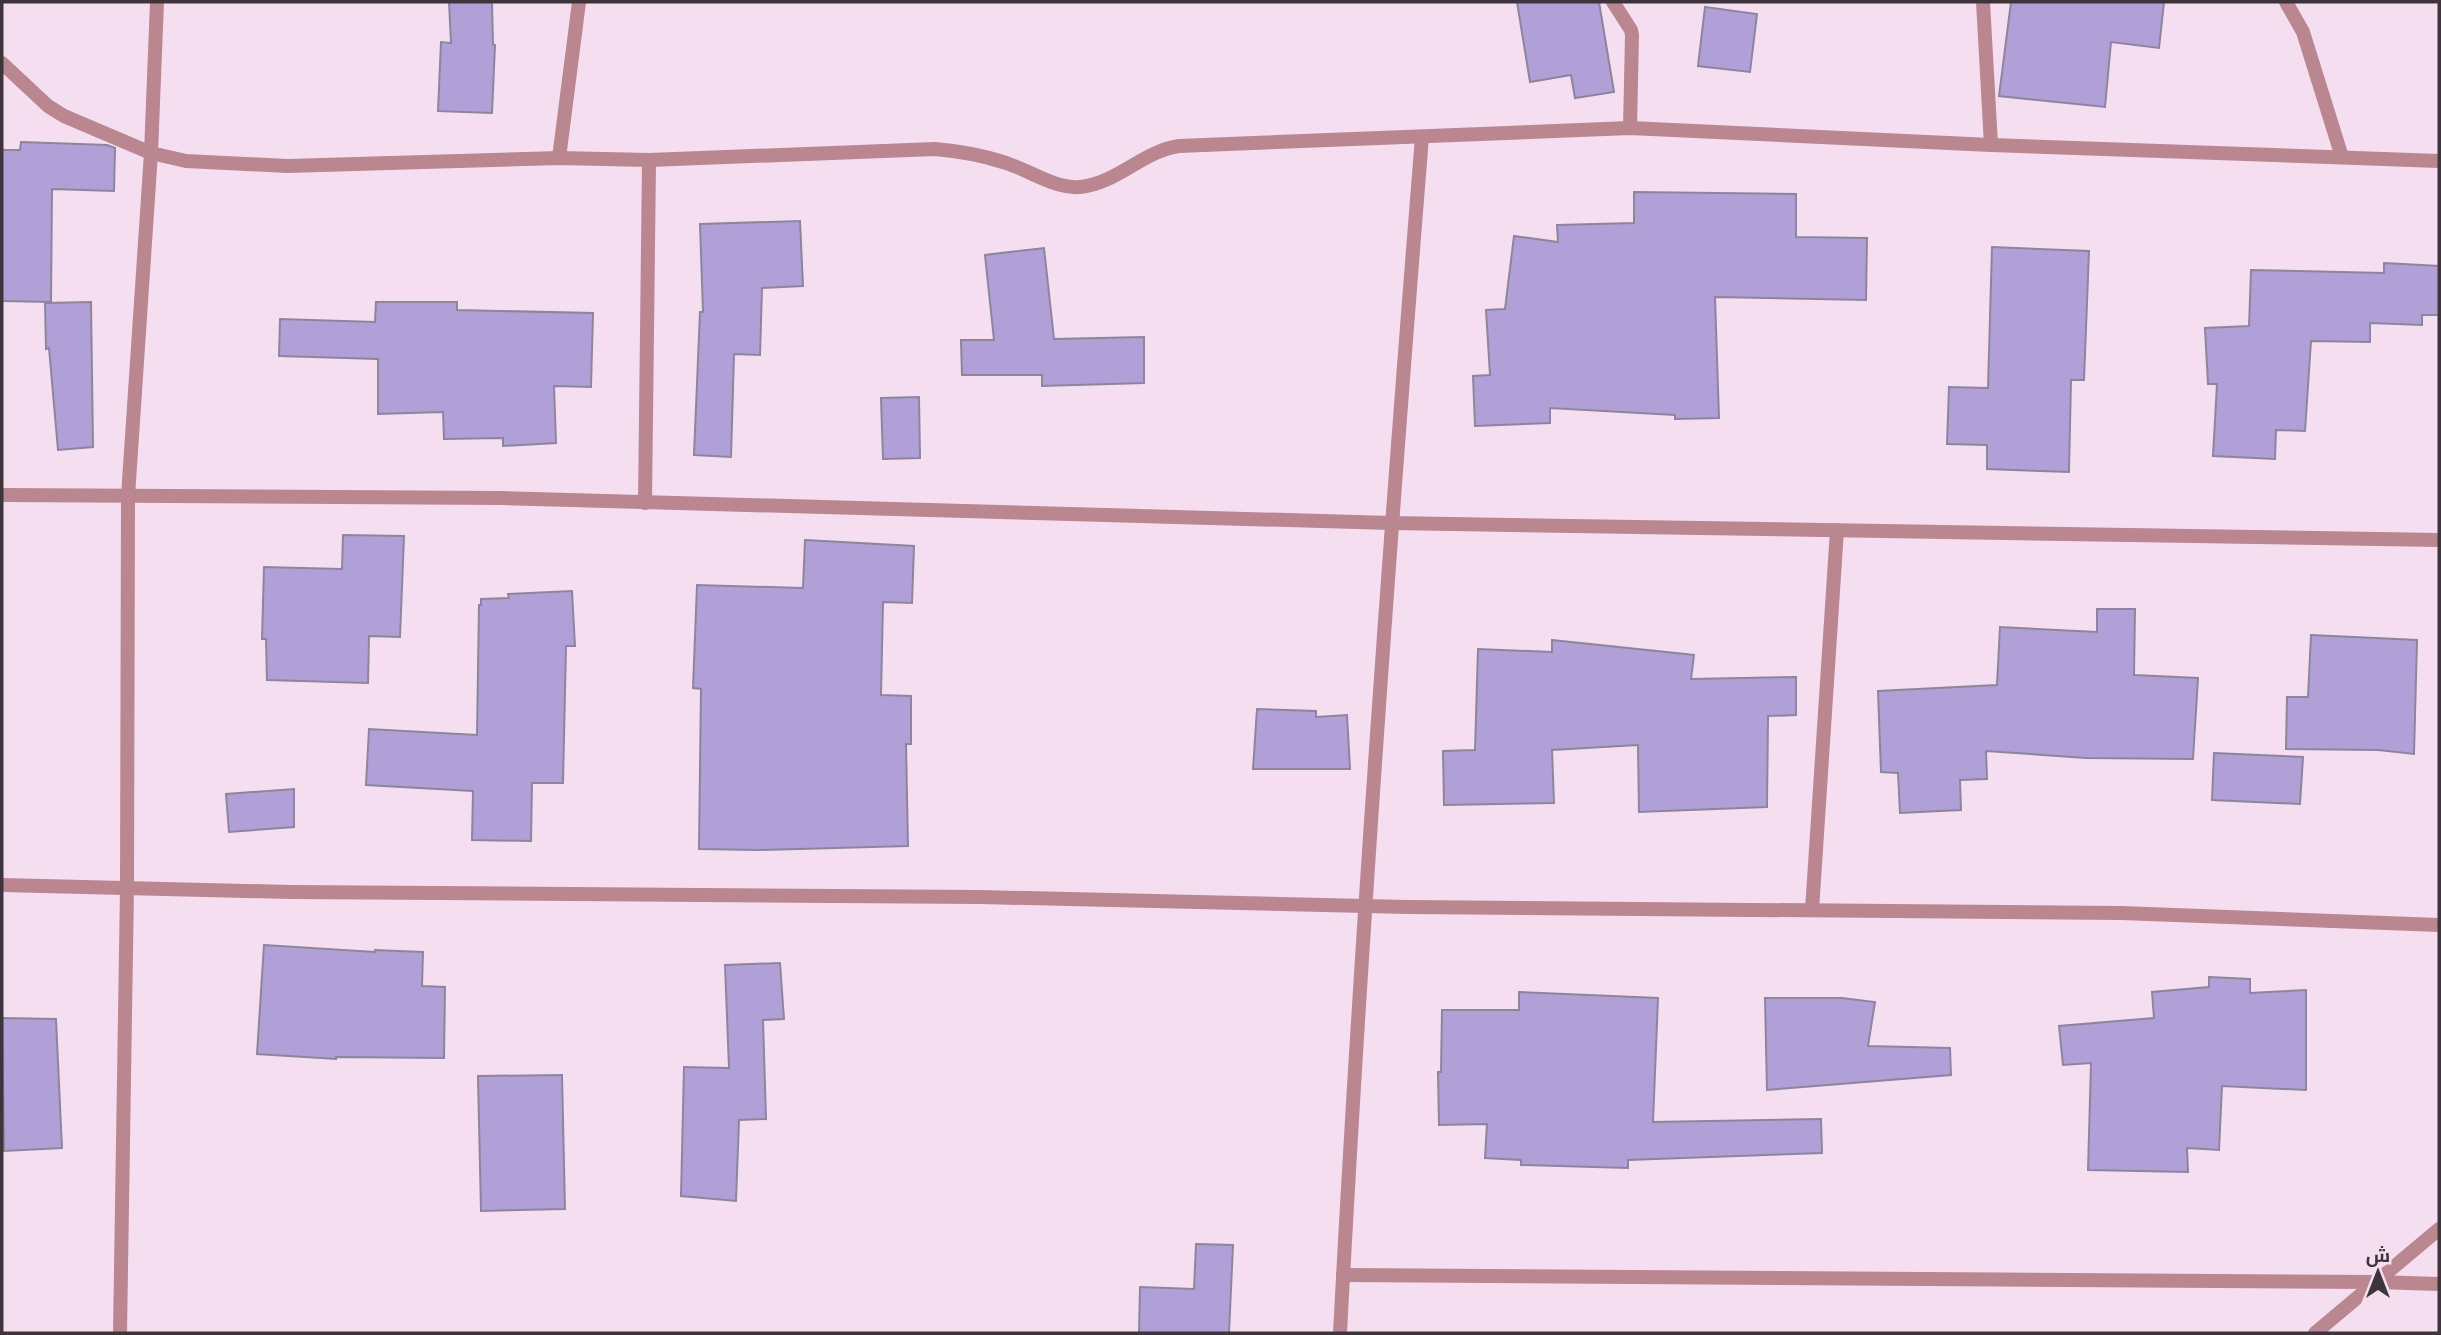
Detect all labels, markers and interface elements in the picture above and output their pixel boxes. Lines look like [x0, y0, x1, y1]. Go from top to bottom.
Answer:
north arrow [2343, 1237, 2413, 1307]
text: ش [2366, 1243, 2390, 1267]

